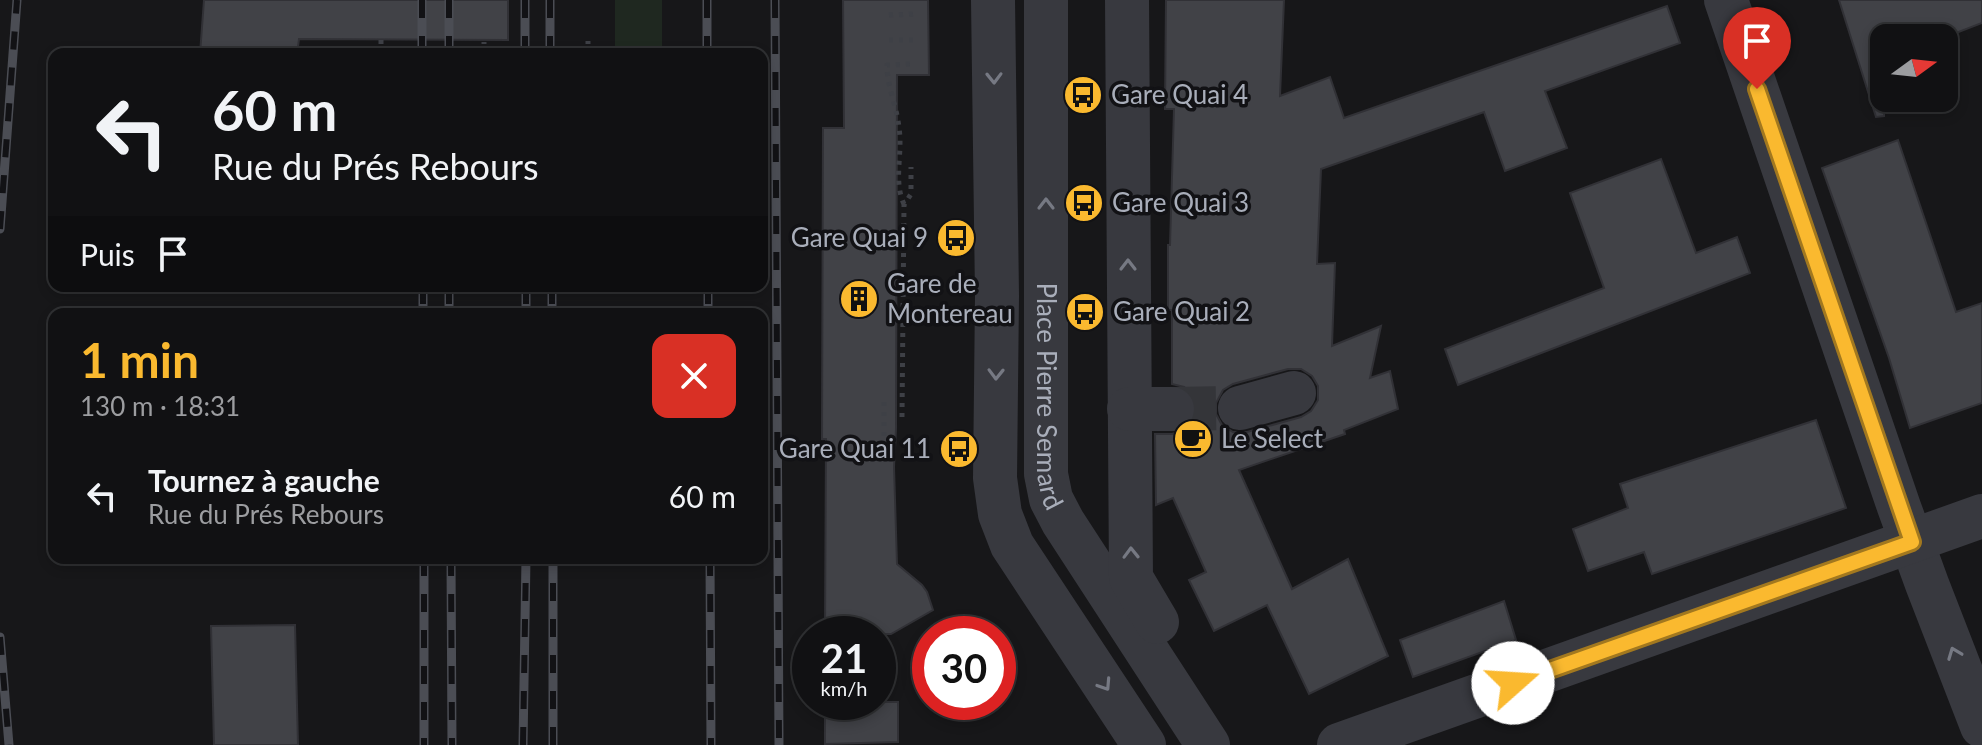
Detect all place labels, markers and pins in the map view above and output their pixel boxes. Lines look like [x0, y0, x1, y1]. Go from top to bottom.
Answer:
pin [1723, 7, 1791, 89]
bus stop icon: Gare Quai 4 [1062, 74, 1104, 116]
place label: Gare Quai 4 [1111, 78, 1248, 110]
bus stop icon: Gare Quai 3 [1063, 182, 1105, 224]
place label: Gare Quai 3 [1112, 186, 1249, 218]
bus stop icon: Gare Quai 9 [935, 217, 977, 259]
place label: Gare Quai 9 [791, 221, 928, 253]
place label: Gare de Montereau [887, 267, 1013, 329]
building icon: Gare de Montereau [838, 278, 880, 320]
bus stop icon: Gare Quai 2 [1064, 291, 1106, 333]
place label: Gare Quai 2 [1113, 295, 1250, 327]
cafe icon: Le Select [1172, 418, 1214, 460]
place label: Le Select [1221, 422, 1324, 454]
bus stop icon: Gare Quai 11 [938, 428, 980, 470]
place label: Gare Quai 11 [779, 432, 931, 464]

